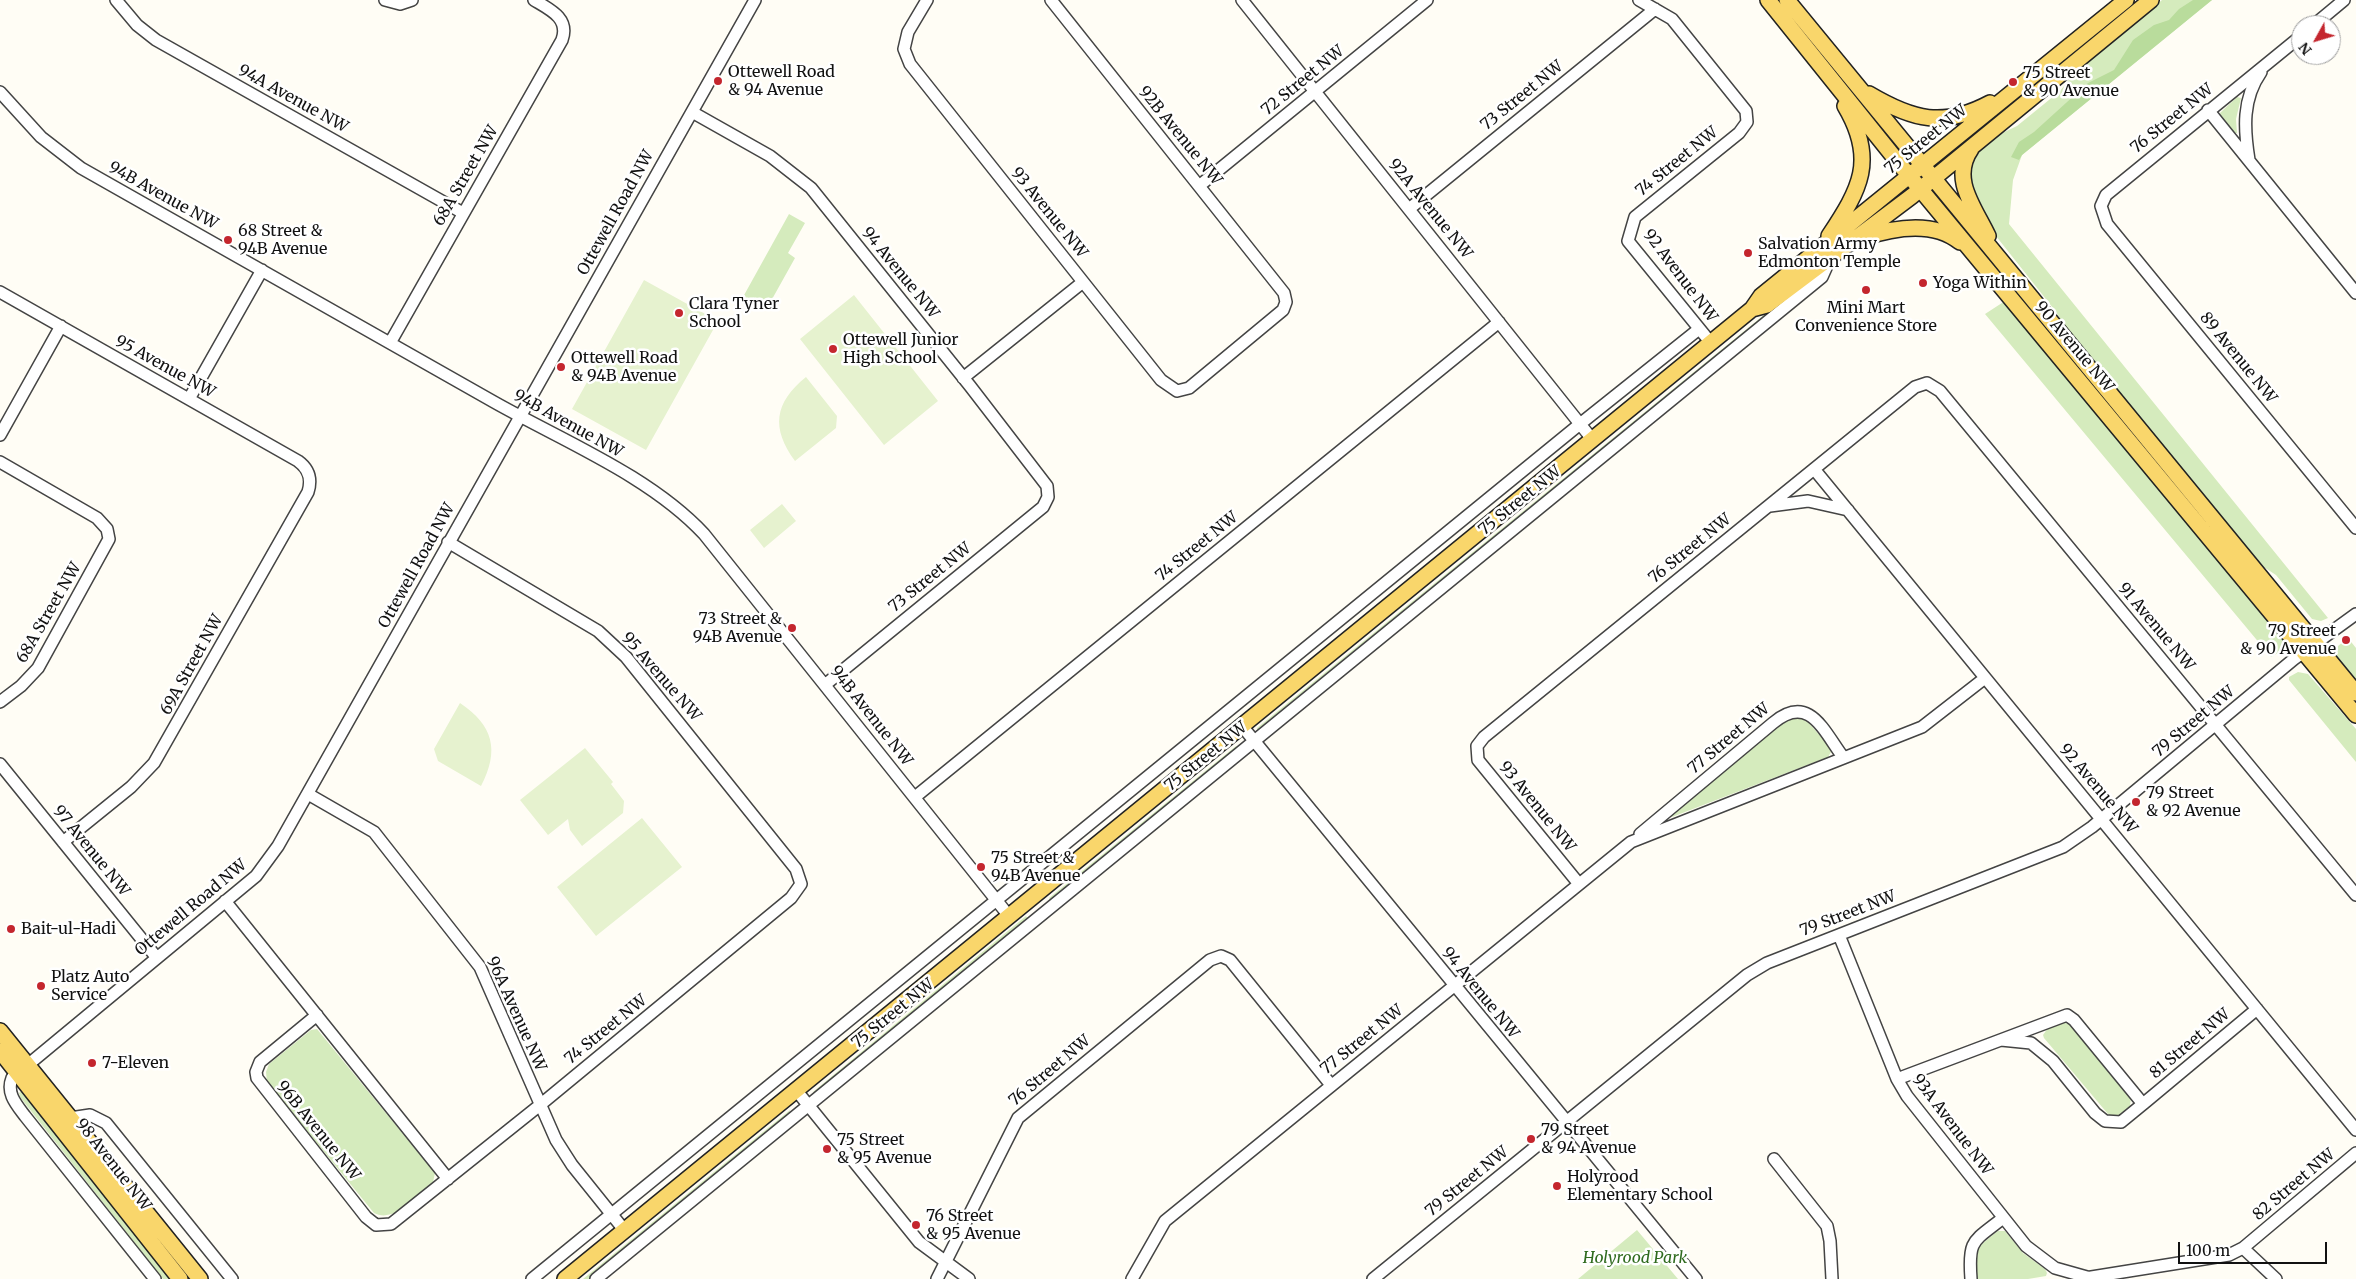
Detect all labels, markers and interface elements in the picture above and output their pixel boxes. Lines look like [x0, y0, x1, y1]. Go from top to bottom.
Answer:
north arrow [2291, 15, 2341, 65]
text: N [2295, 39, 2316, 59]
street label: 72 Street NW [1258, 42, 1348, 120]
street label: 73 Street NW [1477, 57, 1567, 135]
street label: 94A Avenue NW [235, 61, 351, 137]
place label: Ottewell Road & 94 Avenue [728, 62, 835, 100]
place label: 75 Street & 90 Avenue [2023, 63, 2119, 101]
marker: Ottewell Road & 94 Avenue [712, 75, 724, 87]
marker: 75 Street & 90 Avenue [2007, 76, 2019, 88]
street label: 76 Street NW [2127, 80, 2217, 158]
street label: 92B Avenue NW [1134, 83, 1226, 189]
street label: 75 Street NW [1881, 101, 1971, 179]
street label: 68A Street NW [430, 122, 502, 230]
street label: 74 Street NW [1632, 123, 1722, 201]
street label: Ottewell Road NW [574, 147, 658, 279]
street label: 92A Avenue NW [1384, 155, 1476, 263]
street label: 94B Avenue NW [105, 158, 221, 234]
street label: 93 Avenue NW [1007, 164, 1091, 262]
place label: 68 Street & 94B Avenue [238, 221, 327, 259]
street label: 94 Avenue NW [857, 224, 943, 322]
street label: 92 Avenue NW [1639, 226, 1721, 326]
marker: 68 Street & 94B Avenue [222, 234, 234, 246]
place label: Salvation Army Edmonton Temple [1758, 234, 1901, 272]
marker: Salvation Army Edmonton Temple [1742, 247, 1754, 259]
place label: Yoga Within [1933, 273, 2027, 293]
marker: Yoga Within [1917, 277, 1929, 289]
marker: Mini Mart Convenience Store [1860, 284, 1872, 296]
place label: Clara Tyner School [689, 294, 779, 332]
place label: Mini Mart Convenience Store [1795, 298, 1937, 336]
street label: 90 Avenue NW [2030, 298, 2118, 396]
marker: Clara Tyner School [673, 307, 685, 319]
street label: 89 Avenue NW [2195, 309, 2281, 407]
place label: Ottewell Junior High School [843, 330, 959, 368]
street label: 95 Avenue NW [112, 332, 218, 402]
marker: Ottewell Junior High School [827, 343, 839, 355]
place label: Ottewell Road & 94B Avenue [571, 348, 678, 386]
marker: Ottewell Road & 94B Avenue [555, 361, 567, 373]
street label: 94B Avenue NW [510, 386, 626, 462]
street label: 75 Street NW [1475, 462, 1565, 540]
street label: Ottewell Road NW [375, 500, 459, 632]
street label: 74 Street NW [1152, 508, 1242, 586]
street label: 76 Street NW [1645, 510, 1735, 588]
street label: 73 Street NW [885, 539, 975, 617]
street label: 68A Street NW [13, 559, 85, 667]
street label: 91 Avenue NW [2114, 579, 2198, 675]
place label: 73 Street & 94B Avenue [693, 609, 782, 647]
street label: 69A Street NW [157, 612, 227, 718]
place label: 79 Street & 90 Avenue [2240, 621, 2336, 659]
marker: 73 Street & 94B Avenue [786, 622, 798, 634]
street label: 95 Avenue NW [617, 629, 705, 725]
marker: 79 Street & 90 Avenue [2340, 634, 2352, 646]
street label: 94B Avenue NW [826, 662, 916, 770]
street label: 79 Street NW [2149, 682, 2239, 762]
street label: 77 Street NW [1684, 699, 1774, 779]
street label: 75 Street NW [1161, 718, 1251, 796]
street label: 92 Avenue NW [2055, 740, 2141, 838]
street label: 93 Avenue NW [1495, 758, 1579, 856]
place label: 79 Street & 92 Avenue [2146, 783, 2241, 821]
marker: 79 Street & 92 Avenue [2130, 796, 2142, 808]
street label: 97 Avenue NW [49, 802, 133, 900]
place label: 75 Street & 94B Avenue [991, 848, 1080, 886]
street label: Ottewell Road NW [131, 856, 251, 960]
marker: 75 Street & 94B Avenue [975, 861, 987, 873]
street label: 79 Street NW [1797, 887, 1899, 941]
place label: Bait-ul-Hadi [21, 919, 116, 939]
marker: Bait-ul-Hadi [5, 923, 17, 935]
street label: 94 Avenue NW [1437, 944, 1523, 1042]
street label: 96A Avenue NW [482, 954, 550, 1074]
place label: Platz Auto Service [51, 967, 129, 1005]
street label: 75 Street NW [848, 975, 938, 1053]
marker: Platz Auto Service [35, 980, 47, 992]
street label: 74 Street NW [561, 991, 651, 1069]
street label: 77 Street NW [1317, 1001, 1407, 1079]
street label: 81 Street NW [2146, 1005, 2234, 1083]
street label: 76 Street NW [1005, 1031, 1095, 1111]
place label: 7-Eleven [102, 1053, 169, 1073]
marker: 7-Eleven [86, 1057, 98, 1069]
street label: 93A Avenue NW [1908, 1071, 1996, 1179]
street label: 96B Avenue NW [272, 1077, 364, 1185]
street label: 98 Avenue NW [71, 1115, 155, 1215]
place label: 79 Street & 94 Avenue [1541, 1120, 1636, 1158]
place label: 75 Street & 95 Avenue [837, 1130, 932, 1168]
marker: 79 Street & 94 Avenue [1525, 1133, 1537, 1145]
marker: 75 Street & 95 Avenue [821, 1143, 833, 1155]
street label: 79 Street NW [1422, 1143, 1512, 1221]
street label: 82 Street NW [2249, 1145, 2339, 1225]
place label: Holyrood Elementary School [1567, 1167, 1713, 1205]
marker: Holyrood Elementary School [1551, 1180, 1563, 1192]
place label: 76 Street & 95 Avenue [926, 1206, 1021, 1244]
marker: 76 Street & 95 Avenue [910, 1219, 922, 1231]
scale bar [2181, 1232, 2330, 1264]
text: 100 m [2186, 1241, 2230, 1260]
park label: Holyrood Park [1583, 1248, 1687, 1268]

